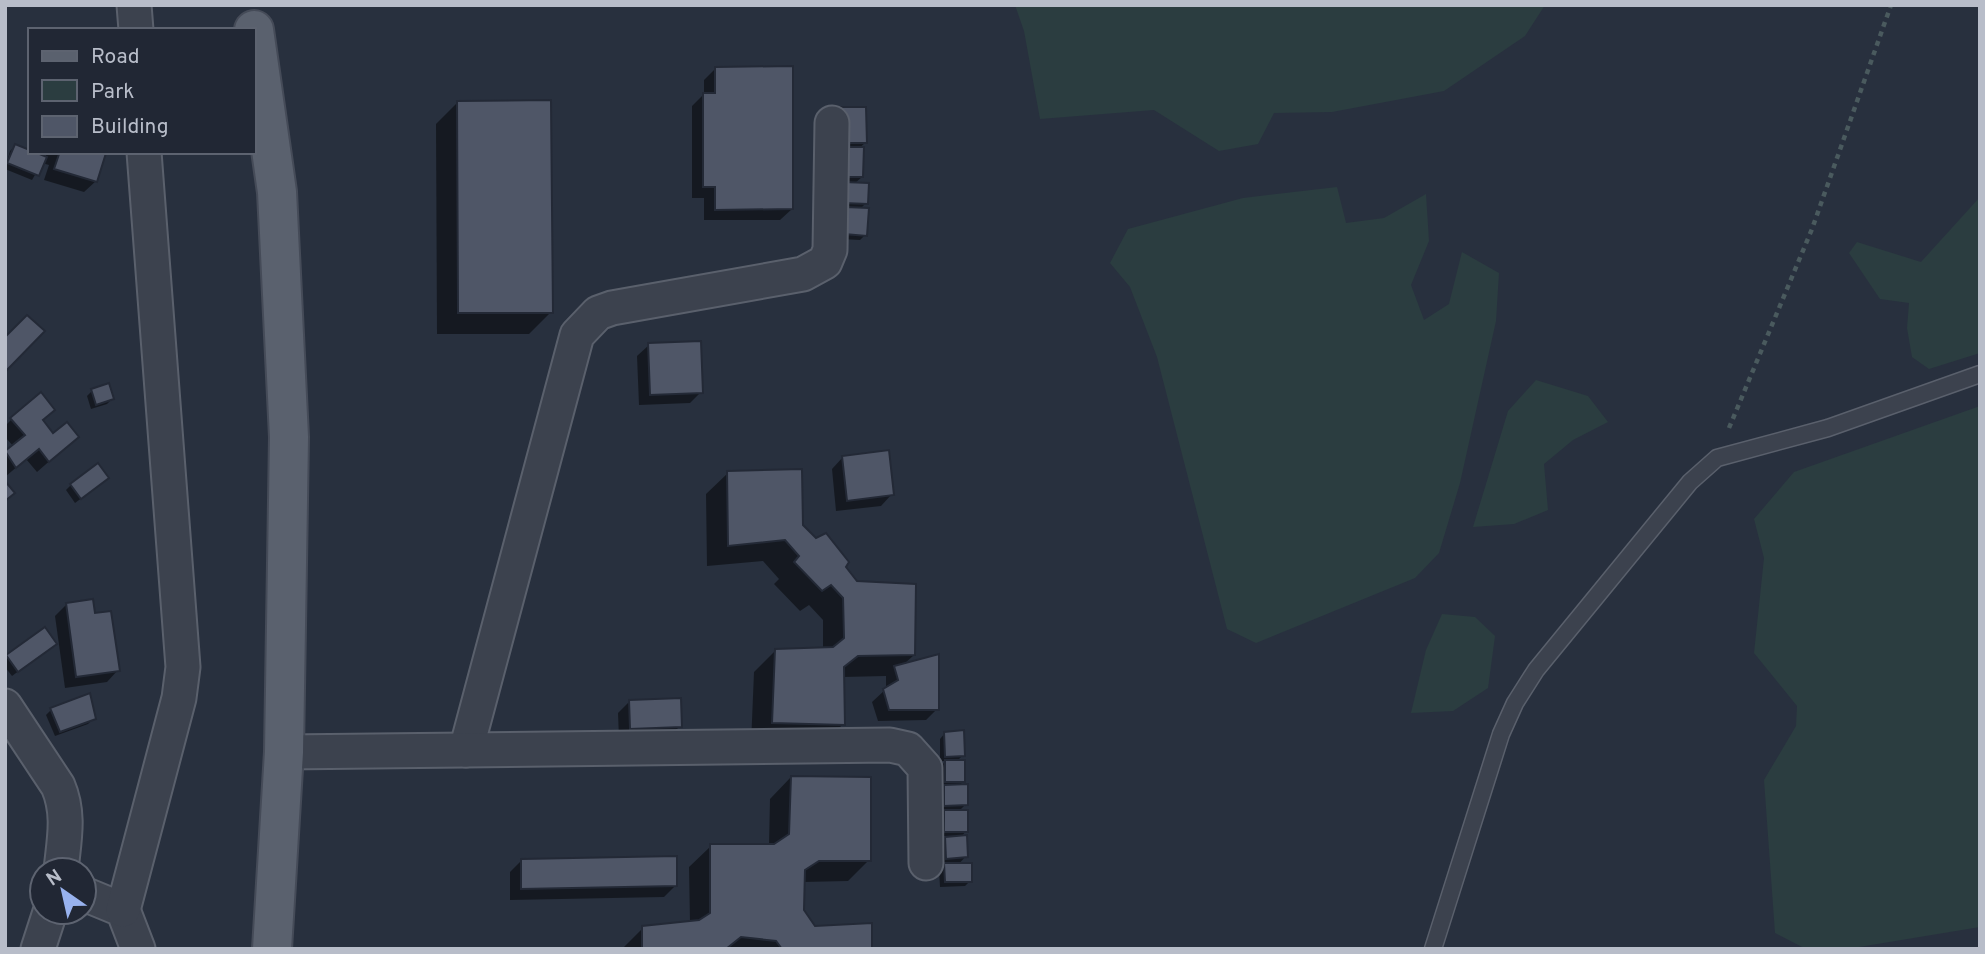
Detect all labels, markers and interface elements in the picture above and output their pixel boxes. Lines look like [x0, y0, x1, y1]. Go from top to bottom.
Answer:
legend [28, 28, 256, 154]
text: Road [91, 44, 140, 71]
text: Park [91, 79, 134, 106]
text: Building [91, 114, 169, 141]
north arrow [28, 856, 98, 926]
text: N [42, 865, 67, 892]

